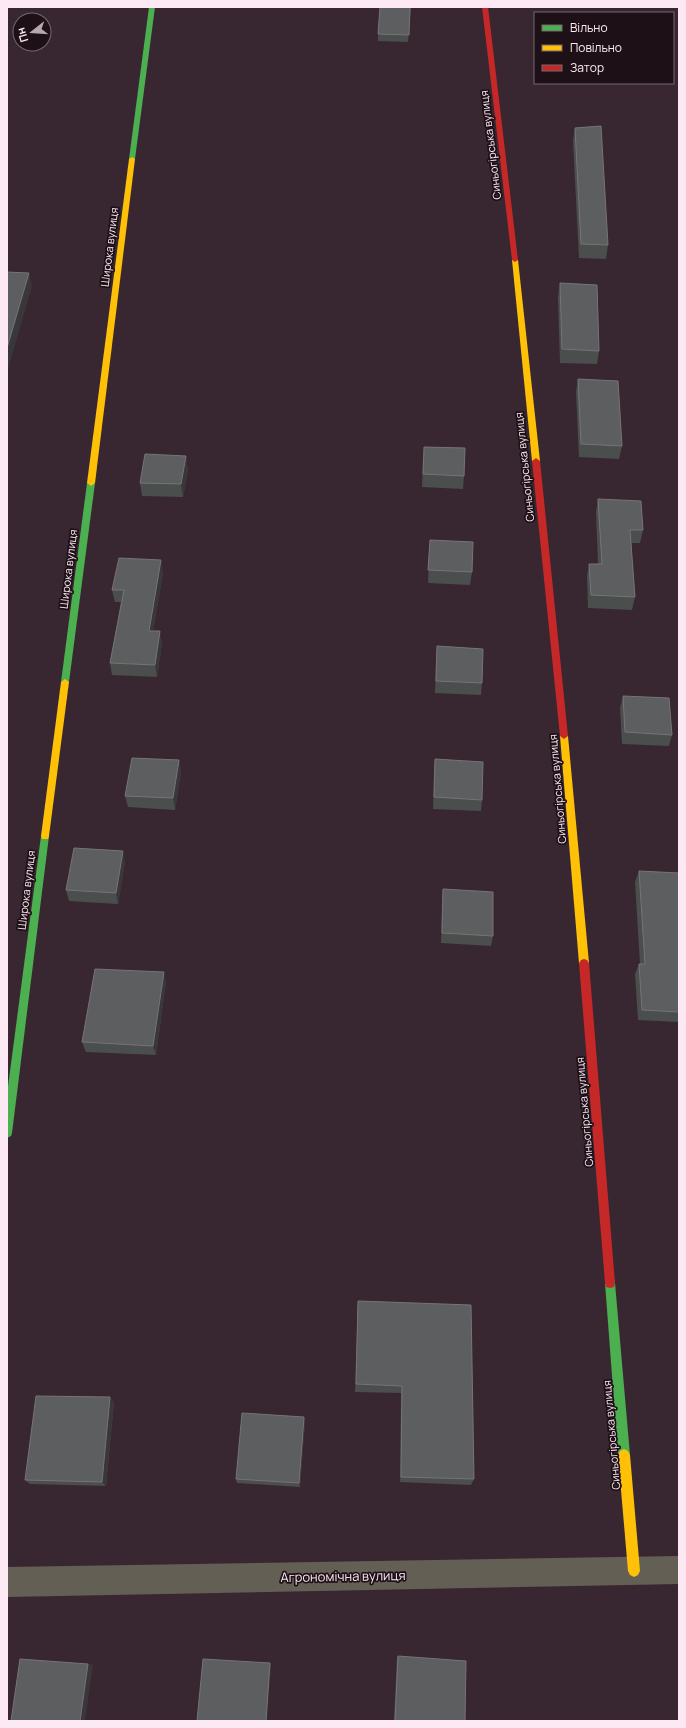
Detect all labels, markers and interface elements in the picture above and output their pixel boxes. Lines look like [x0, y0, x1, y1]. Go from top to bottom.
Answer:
north arrow [12, 12, 52, 52]
legend [534, 12, 674, 84]
text: Вільно [570, 19, 608, 36]
text: Пн [13, 26, 31, 44]
text: Повільно [570, 39, 622, 56]
text: Затор [570, 59, 604, 76]
street label: Синьогірська вулиця [476, 90, 504, 200]
street label: Широка вулиця [97, 206, 121, 288]
street label: Синьогірська вулиця [511, 412, 537, 522]
street label: Широка вулиця [56, 528, 80, 610]
street label: Синьогірська вулиця [545, 734, 569, 844]
street label: Широка вулиця [14, 849, 38, 931]
street label: Синьогірська вулиця [572, 1057, 596, 1167]
street label: Синьогірська вулиця [599, 1380, 623, 1490]
street label: Агрономічна вулиця [280, 1566, 406, 1586]

